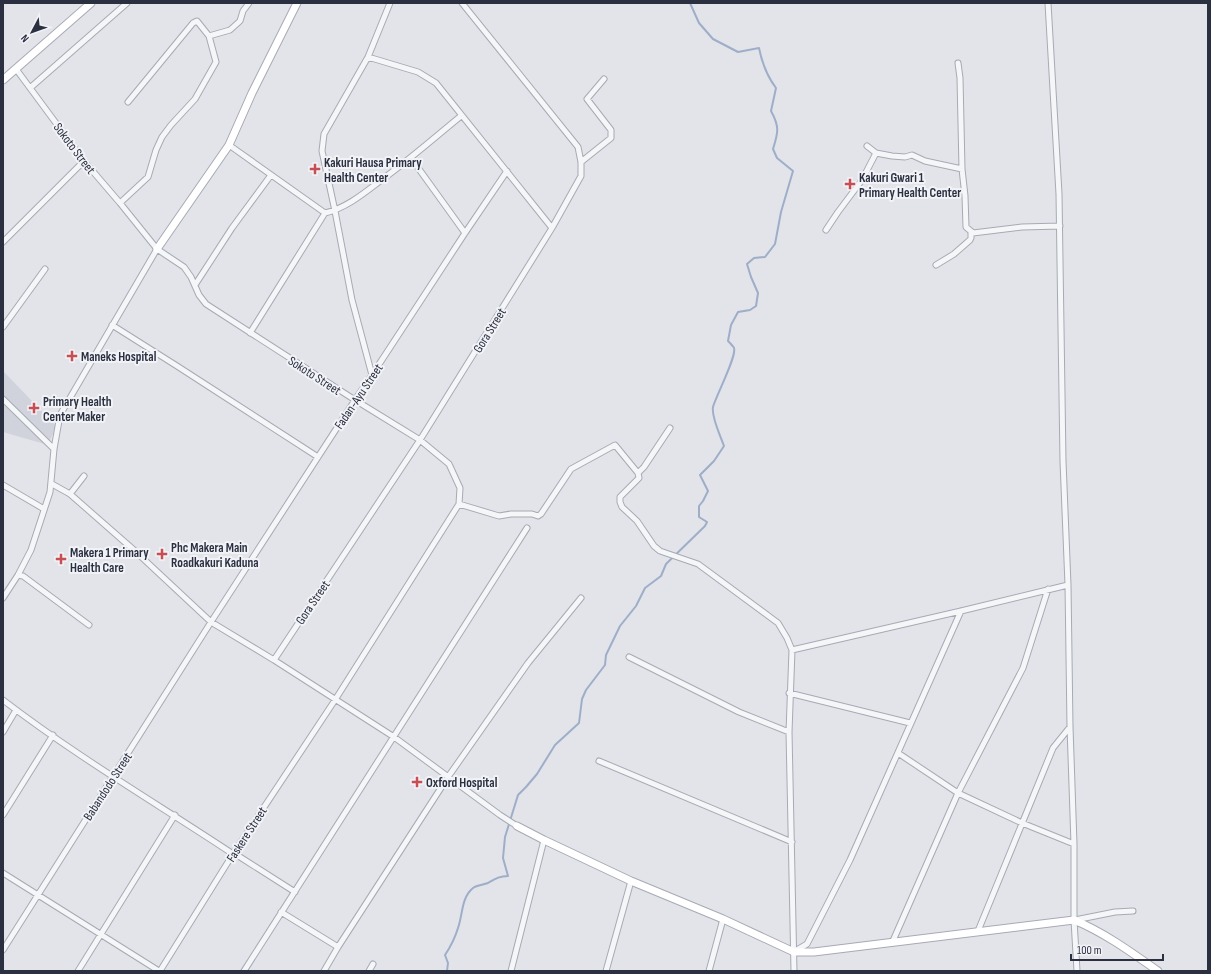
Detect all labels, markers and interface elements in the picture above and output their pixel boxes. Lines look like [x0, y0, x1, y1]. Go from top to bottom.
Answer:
north arrow [12, 12, 52, 52]
text: N [18, 32, 32, 45]
street label: Sokoto Street [50, 120, 99, 177]
place label: Kakuri Hausa Primary Health Center [324, 155, 422, 186]
marker: Kakuri Hausa Primary Health Center [309, 163, 321, 175]
place label: Kakuri Gwari 1 Primary Health Center [859, 170, 961, 201]
marker: Kakuri Gwari 1 Primary Health Center [844, 178, 856, 190]
street label: Gora Street [470, 305, 510, 356]
place label: Maneks Hospital [81, 349, 157, 365]
marker: Maneks Hospital [66, 350, 78, 362]
street label: Sokoto Street [285, 353, 344, 399]
street label: Fadan-Ayu Street [331, 361, 387, 432]
place label: Primary Health Center Maker [43, 394, 112, 425]
marker: Primary Health Center Maker [28, 402, 40, 414]
place label: Phc Makera Main Roadkakuri Kaduna [171, 540, 259, 571]
place label: Makera 1 Primary Health Care [70, 545, 149, 576]
marker: Phc Makera Main Roadkakuri Kaduna [156, 548, 168, 560]
marker: Makera 1 Primary Health Care [55, 553, 67, 565]
street label: Gora Street [292, 577, 333, 628]
street label: Babandodo Street [80, 749, 136, 824]
place label: Oxford Hospital [426, 775, 498, 791]
marker: Oxford Hospital [411, 776, 423, 788]
street label: Faskere Street [223, 804, 271, 865]
scale bar [1071, 936, 1163, 962]
text: 100 m [1077, 943, 1102, 958]

